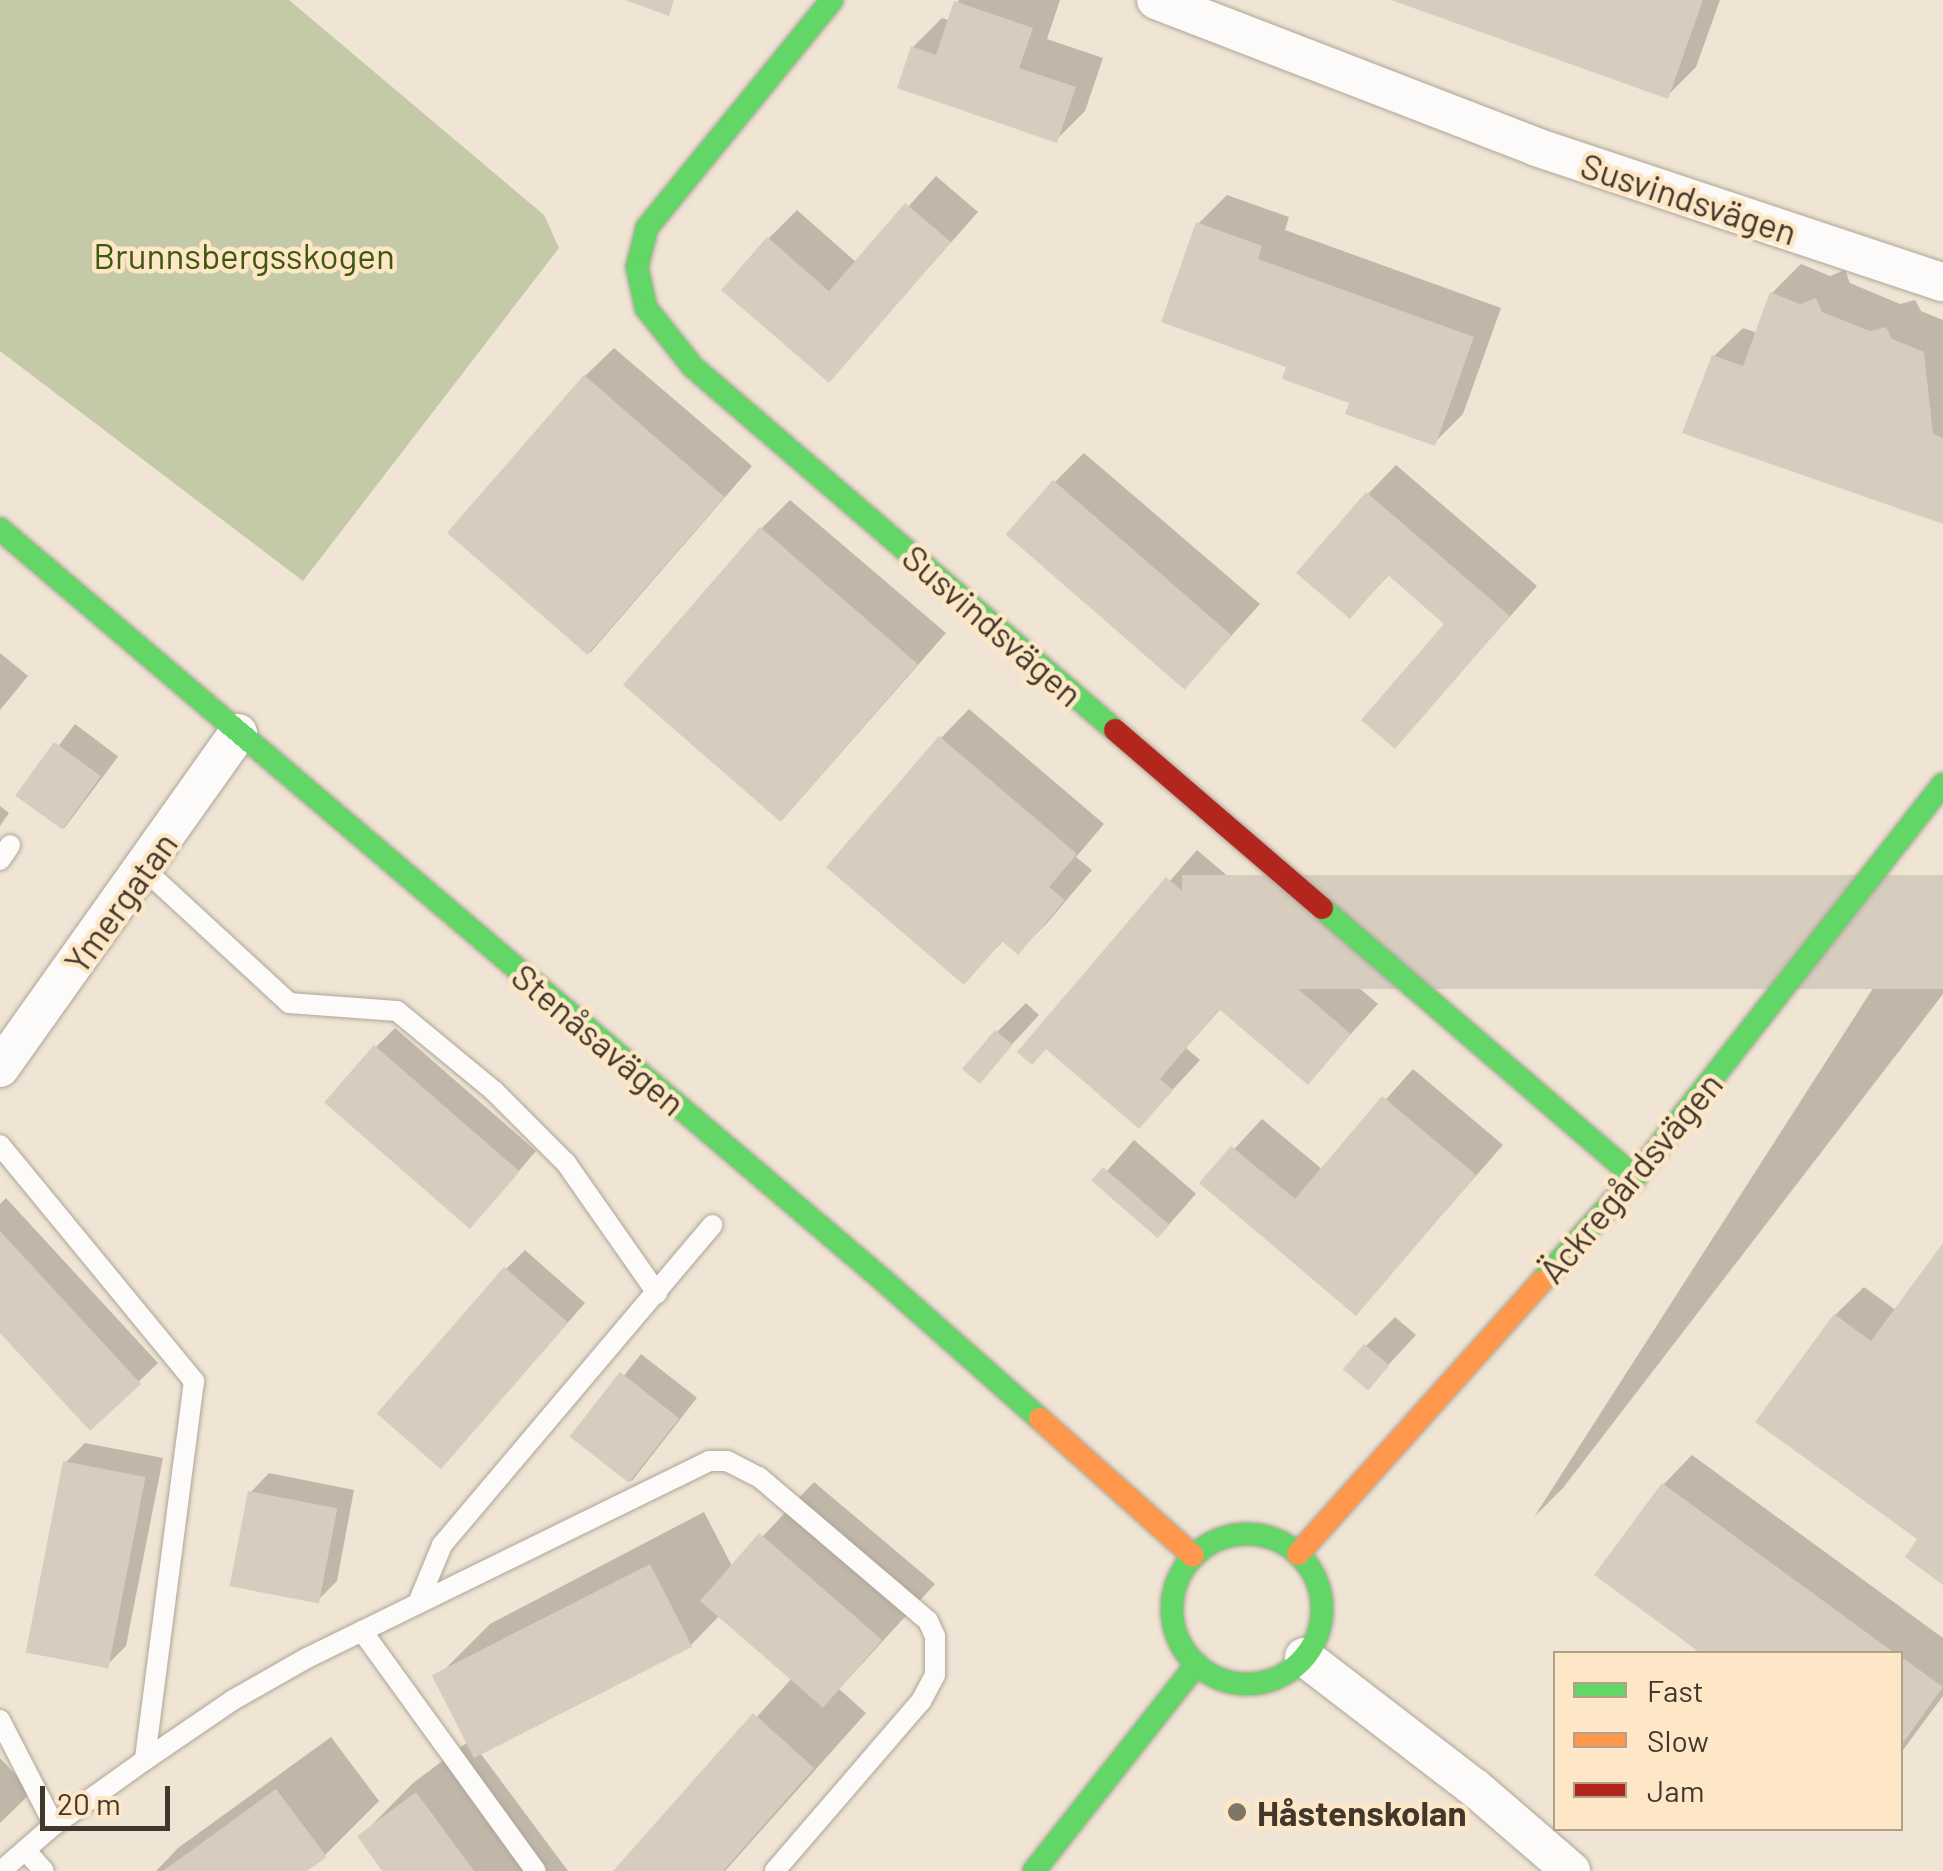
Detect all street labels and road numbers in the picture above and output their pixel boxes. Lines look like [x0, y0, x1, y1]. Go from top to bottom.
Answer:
street label: Susvindsvägen [1576, 143, 1802, 253]
street label: Susvindsvägen [895, 536, 1091, 714]
street label: Ymergatan [55, 823, 185, 981]
street label: Stenåsavägen [504, 954, 694, 1124]
street label: Äckregårdsvägen [1530, 1063, 1730, 1291]

